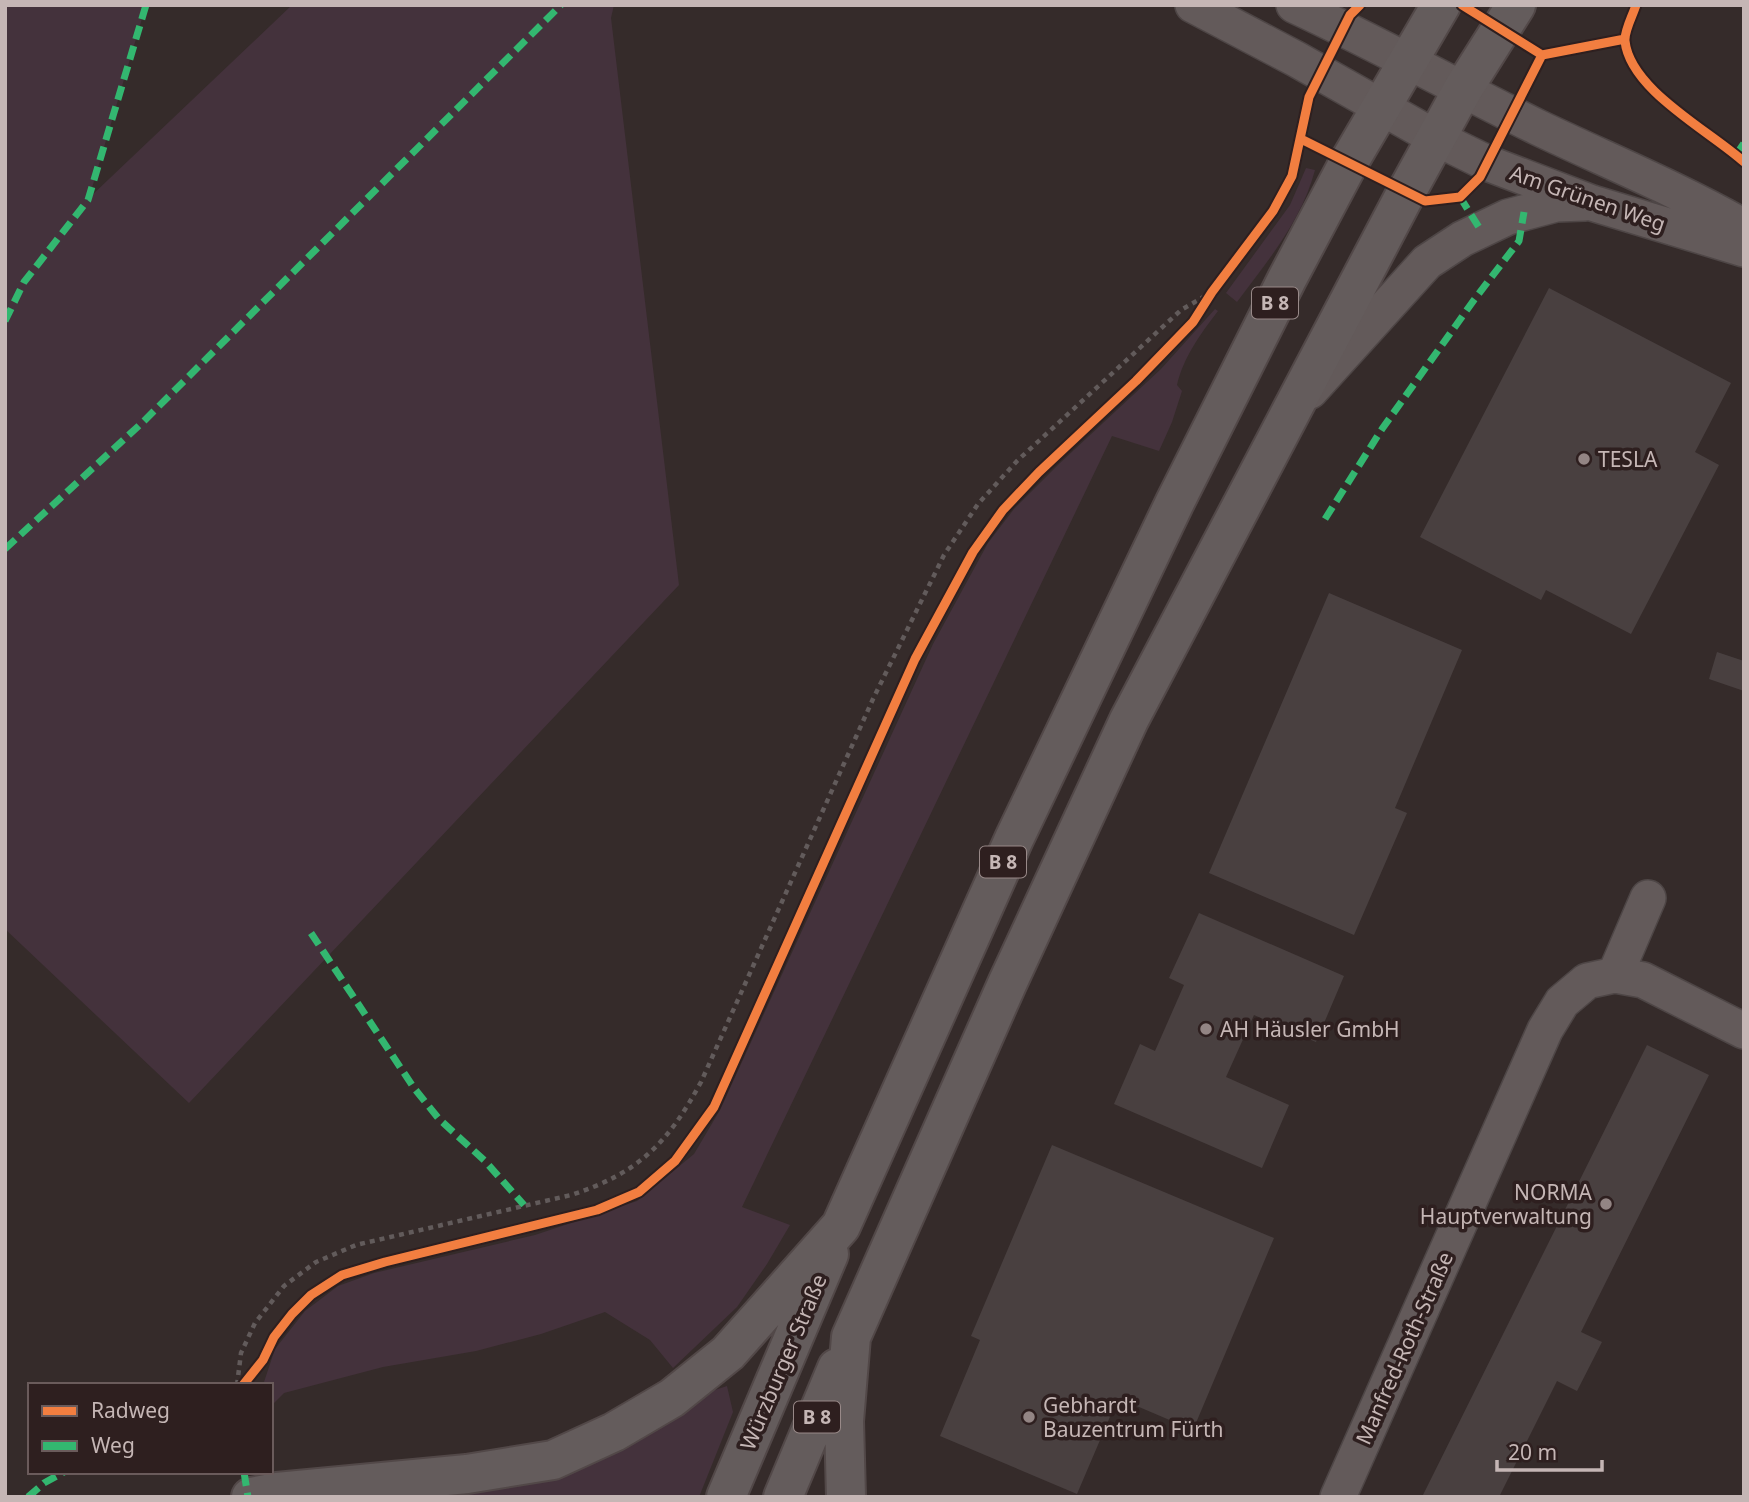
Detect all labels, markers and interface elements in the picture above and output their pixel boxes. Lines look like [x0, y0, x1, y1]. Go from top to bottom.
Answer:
street label: Am Grünen Weg [1507, 158, 1669, 238]
road number: B 8 [1252, 288, 1298, 318]
place label: TESLA [1598, 445, 1658, 473]
marker: TESLA [1576, 451, 1592, 467]
road number: B 8 [980, 846, 1026, 877]
place label: AH Häusler GmbH [1220, 1015, 1400, 1043]
marker: AH Häusler GmbH [1198, 1021, 1214, 1037]
place label: NORMA Hauptverwaltung [1420, 1178, 1593, 1230]
marker: NORMA Hauptverwaltung [1598, 1196, 1614, 1212]
street label: Manfred-Roth-Straße [1349, 1247, 1459, 1449]
street label: Würzburger Straße [733, 1270, 833, 1454]
legend [28, 1383, 273, 1474]
place label: Gebhardt Bauzentrum Fürth [1043, 1391, 1224, 1443]
text: Radweg [91, 1396, 170, 1424]
road number: B 8 [794, 1401, 840, 1432]
marker: Gebhardt Bauzentrum Fürth [1021, 1409, 1037, 1425]
scale bar [1497, 1428, 1602, 1472]
text: Weg [91, 1431, 135, 1459]
text: 20 m [1508, 1438, 1557, 1466]

